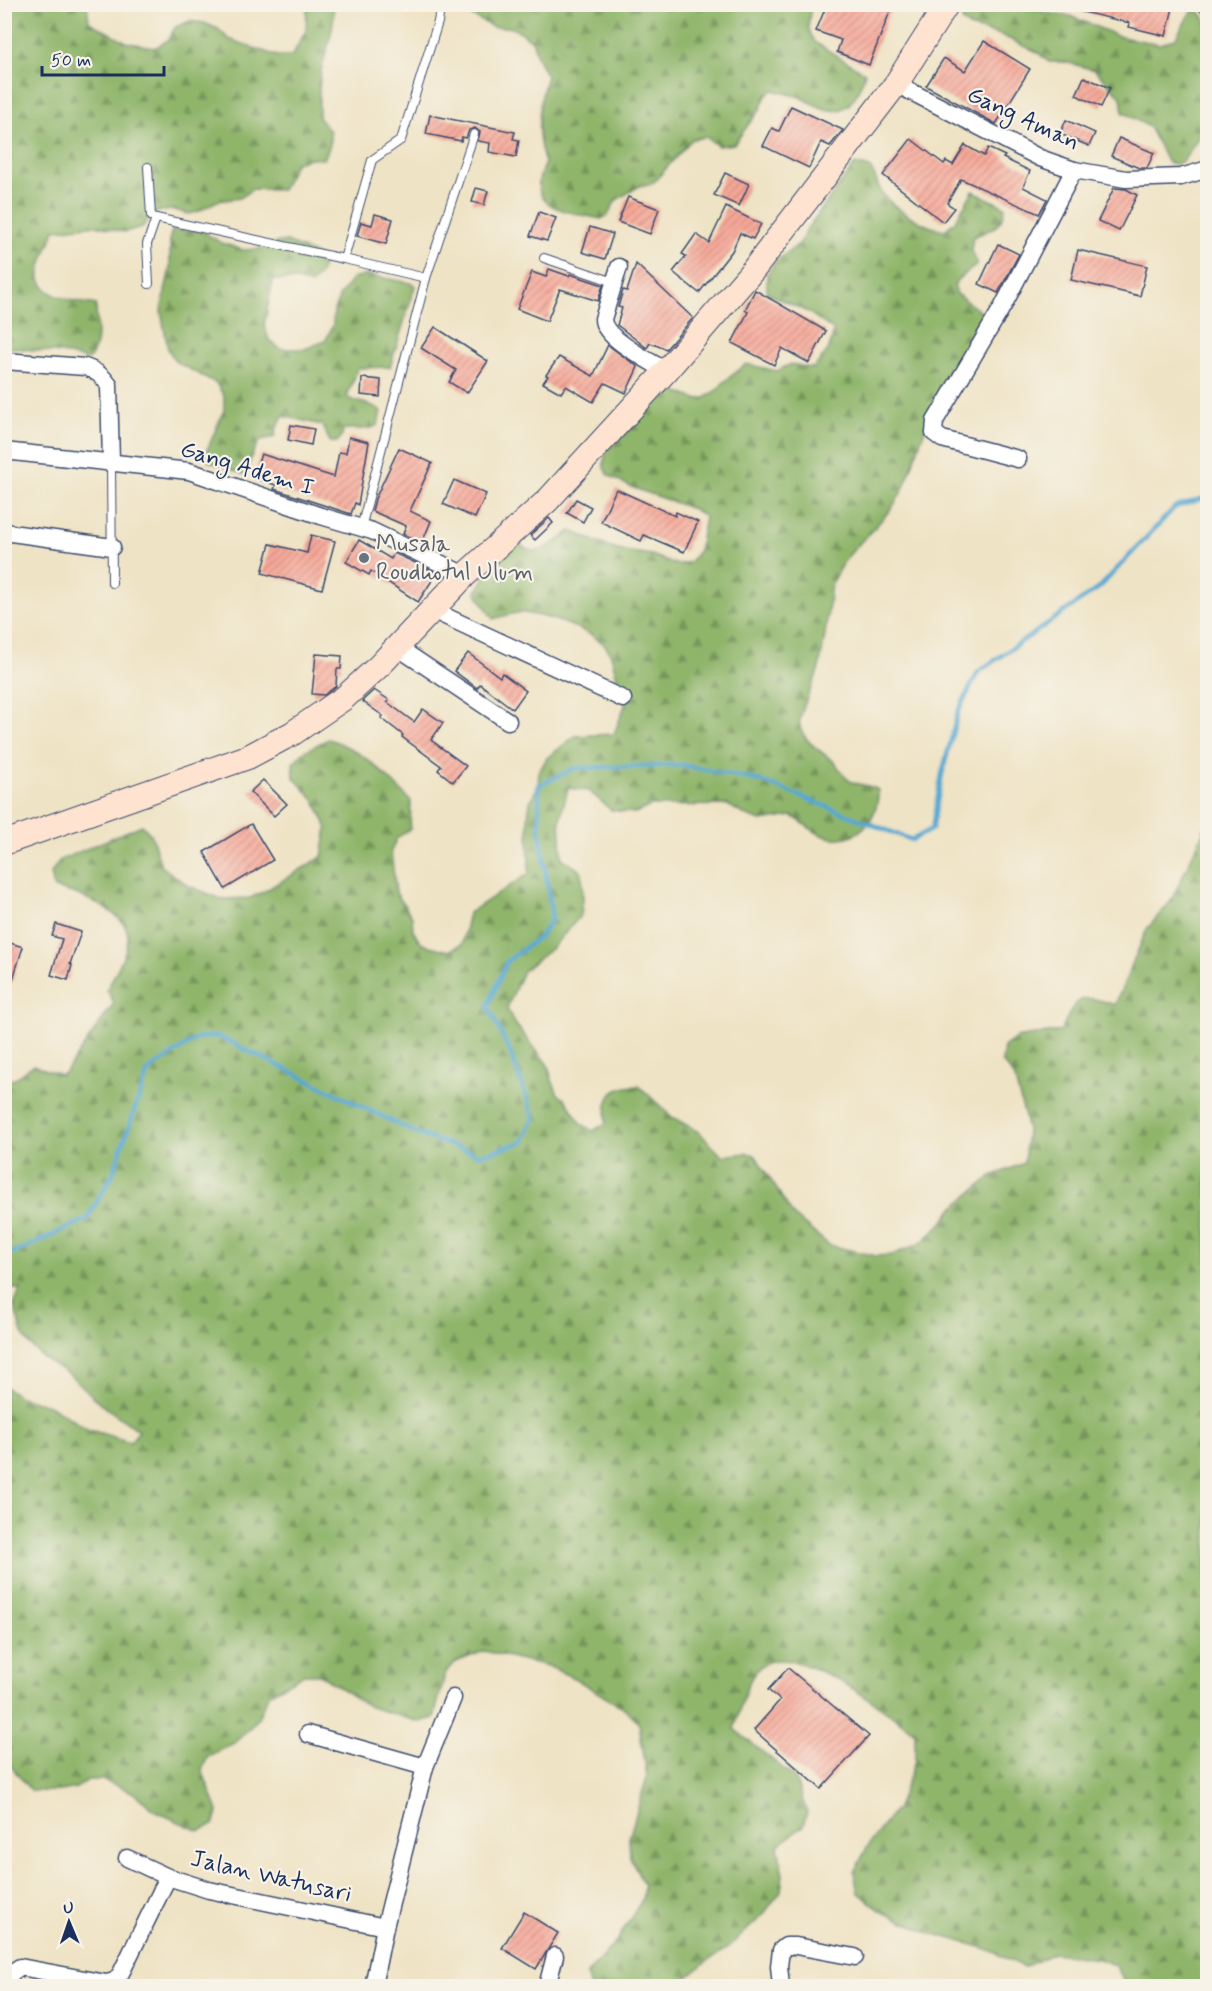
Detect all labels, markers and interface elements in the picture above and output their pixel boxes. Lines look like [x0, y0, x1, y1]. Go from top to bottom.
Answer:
scale bar [42, 39, 164, 77]
text: 50 m [51, 49, 91, 73]
street label: Gang Aman [961, 79, 1084, 160]
street label: Gang Adem I [176, 434, 318, 506]
place label: Musala Roudhotul Ulum [376, 529, 533, 588]
marker: Musala Roudhotul Ulum [357, 551, 371, 565]
street label: Jalan Watusari [187, 1843, 355, 1911]
north arrow [39, 1892, 99, 1952]
text: U [63, 1898, 74, 1919]

